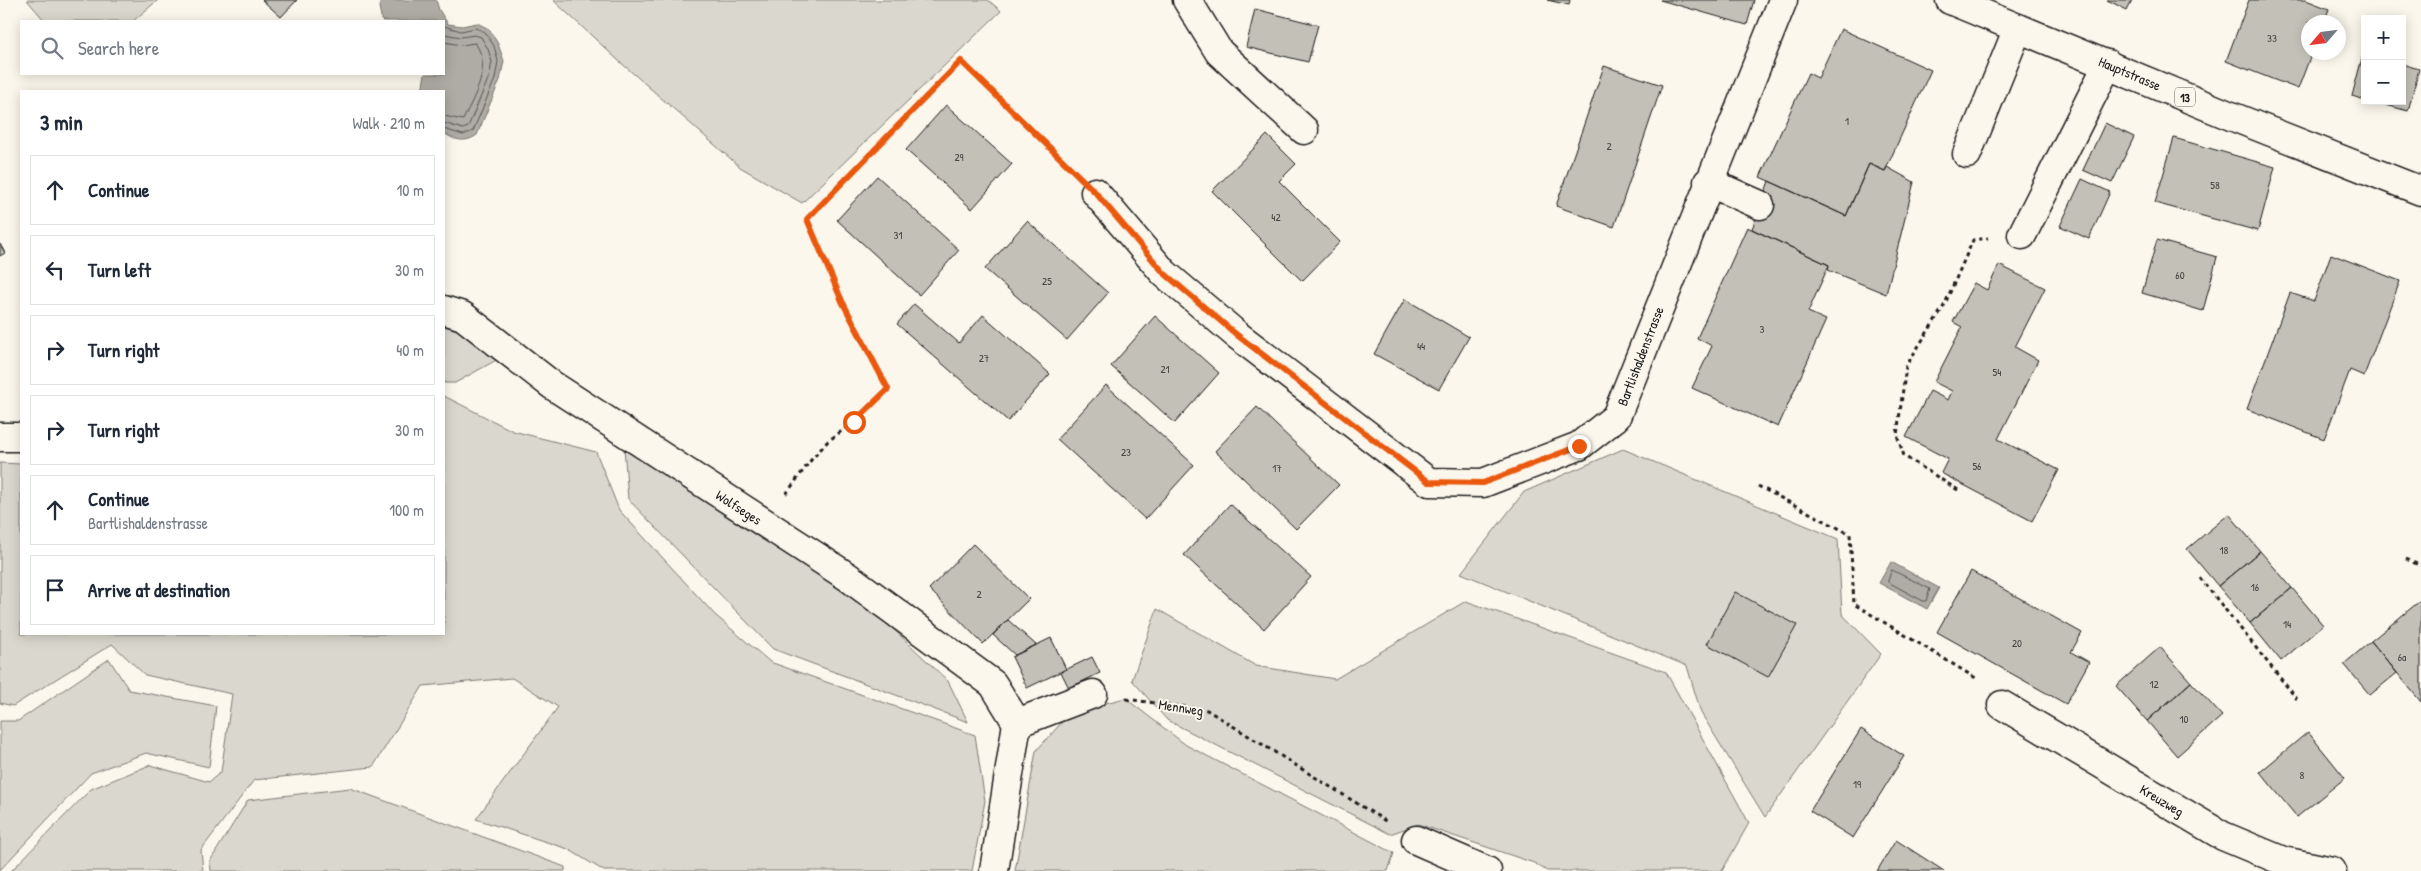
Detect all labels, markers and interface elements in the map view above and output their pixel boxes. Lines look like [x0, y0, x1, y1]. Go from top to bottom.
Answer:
north arrow [2301, 15, 2346, 60]
map controls [2361, 15, 2406, 105]
button: + [2361, 15, 2406, 60]
search box [20, 20, 445, 75]
house number: 33 [2267, 31, 2277, 45]
icon: search [38, 34, 66, 62]
text: Search here [78, 35, 159, 61]
street label: Hauptstrasse [2096, 51, 2164, 96]
button: − [2361, 60, 2406, 105]
road number: 13 [2175, 88, 2195, 106]
text: 3 min [40, 108, 83, 137]
text: Walk · 210 m [352, 112, 425, 134]
house number: 1 [1845, 114, 1849, 128]
house number: 2 [1606, 139, 1612, 153]
house number: 29 [954, 150, 964, 164]
icon: ahead [41, 176, 69, 204]
text: Continue [88, 177, 149, 203]
house number: 58 [2210, 178, 2220, 192]
text: 10 m [396, 179, 424, 201]
house number: 42 [1271, 210, 1281, 224]
house number: 31 [894, 228, 902, 242]
icon: left [41, 256, 69, 284]
text: Turn left [88, 257, 151, 283]
text: 30 m [395, 259, 424, 281]
house number: 60 [2175, 268, 2185, 282]
house number: 25 [1042, 274, 1052, 288]
street label: Bartlishaldenstrasse [1612, 303, 1668, 408]
house number: 3 [1760, 322, 1765, 336]
icon: right [41, 336, 69, 364]
text: Turn right [88, 337, 159, 363]
text: 40 m [396, 339, 424, 361]
house number: 44 [1417, 339, 1425, 353]
house number: 27 [979, 351, 989, 365]
house number: 21 [1160, 362, 1170, 376]
house number: 54 [1993, 365, 2001, 379]
route start [843, 411, 866, 434]
icon: right [41, 416, 69, 444]
text: Turn right [88, 417, 159, 443]
text: 30 m [395, 419, 424, 441]
route end [1568, 435, 1591, 458]
house number: 23 [1121, 445, 1131, 459]
house number: 56 [1972, 459, 1982, 473]
house number: 17 [1272, 461, 1282, 475]
street label: Wolfseges [712, 485, 766, 530]
text: Continue [88, 486, 149, 512]
icon: ahead [41, 496, 69, 524]
text: 100 m [389, 499, 424, 521]
text: Bartlishaldenstrasse [88, 512, 208, 534]
house number: 18 [2220, 543, 2229, 557]
icon: arrive [41, 576, 69, 604]
text: Arrive at destination [88, 577, 230, 603]
house number: 16 [2251, 580, 2260, 594]
house number: 2 [976, 587, 982, 601]
house number: 14 [2283, 617, 2291, 631]
house number: 20 [2012, 636, 2022, 650]
house number: 6a [2398, 650, 2407, 664]
house number: 12 [2149, 677, 2159, 691]
street label: Mennweg [1157, 694, 1205, 721]
house number: 10 [2180, 712, 2189, 726]
house number: 8 [2300, 768, 2305, 782]
house number: 19 [1853, 777, 1861, 791]
street label: Kreuzweg [2136, 779, 2188, 821]

